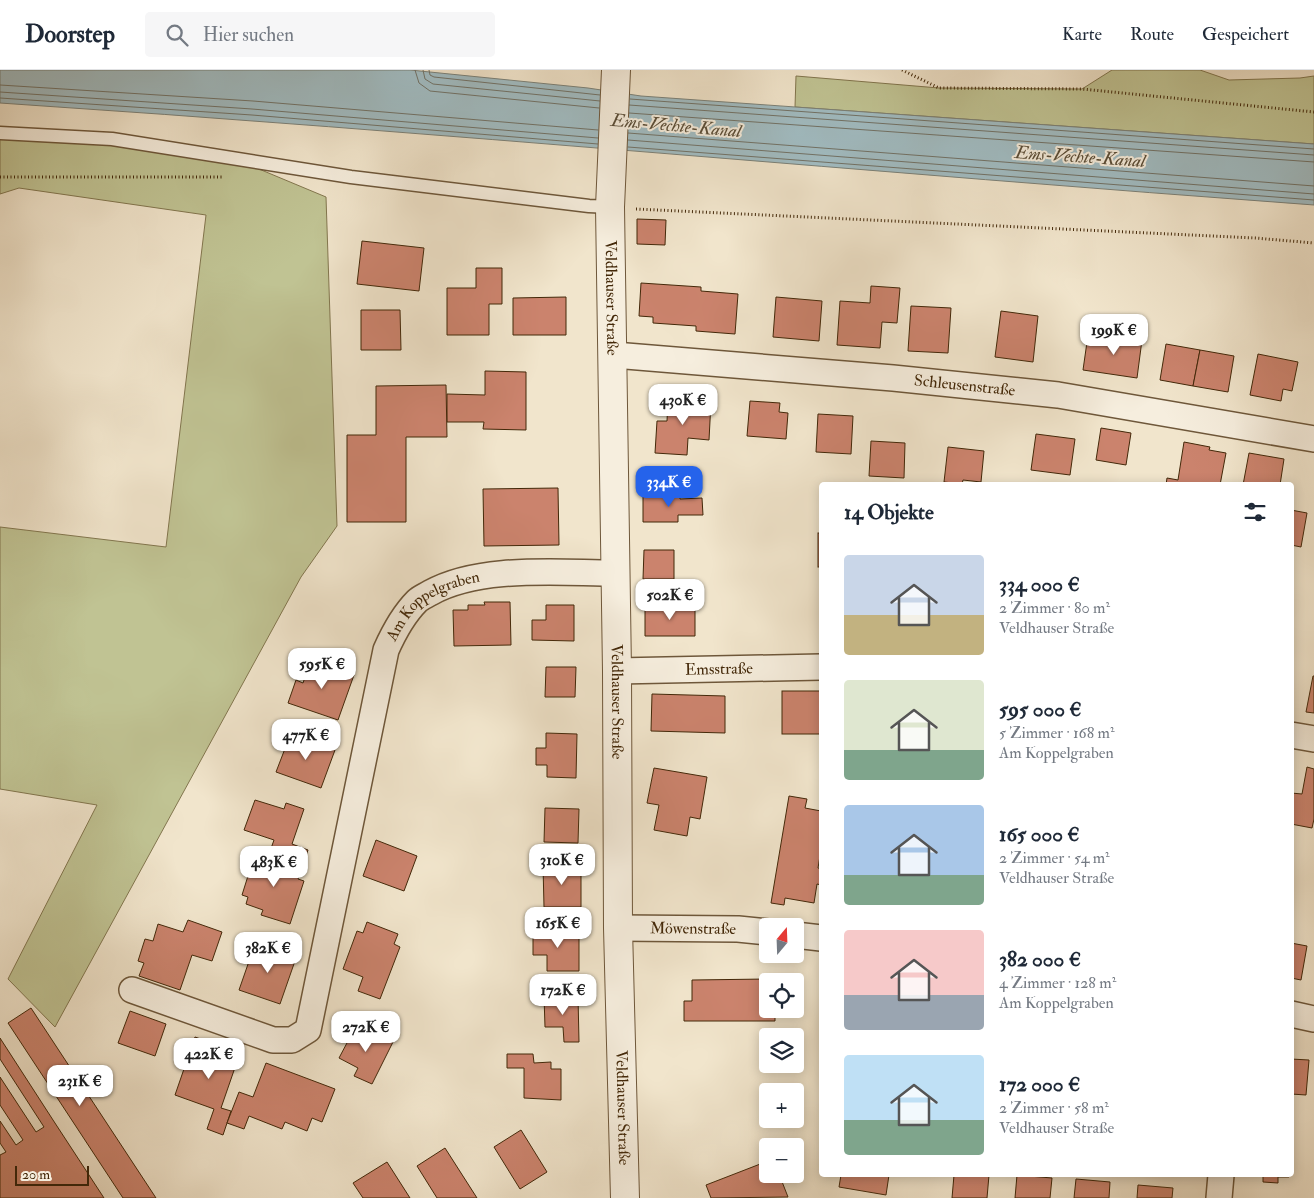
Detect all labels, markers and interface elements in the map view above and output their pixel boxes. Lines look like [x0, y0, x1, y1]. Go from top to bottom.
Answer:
search box [145, 12, 495, 57]
text: Doorstep [25, 19, 115, 50]
icon: search [163, 21, 191, 49]
text: Hier suchen [203, 23, 294, 47]
text: Karte [1062, 23, 1102, 46]
text: Route [1130, 23, 1174, 46]
text: Gespeichert [1202, 23, 1289, 46]
water label: Ems-Vechte-Kanal [609, 109, 744, 143]
water label: Ems-Vechte-Kanal [1013, 141, 1148, 173]
street label: Veldhauser Straße [601, 240, 622, 356]
pin: 199K € [1073, 314, 1155, 356]
text: 199K € [1091, 320, 1137, 340]
street label: Schleusenstraße [913, 370, 1017, 401]
pin: 430K € [642, 384, 724, 426]
text: 430K € [660, 390, 706, 410]
pin: 334K € [628, 466, 710, 508]
text: 334K € [647, 472, 691, 492]
icon: filters [1241, 498, 1269, 526]
text: 14 Objekte [844, 499, 934, 526]
street label: Am Koppelgraben [381, 567, 481, 645]
text: 334 000 € [999, 571, 1080, 598]
icon: home [884, 575, 944, 635]
pin: 502K € [629, 578, 711, 621]
text: 502K € [646, 585, 694, 605]
text: 2 Zimmer · 80 m² [999, 598, 1110, 618]
text: Veldhauser Straße [999, 618, 1114, 638]
street label: Veldhauser Straße [607, 644, 627, 760]
pin: 595K € [281, 648, 363, 690]
text: 595K € [299, 654, 345, 674]
street label: Emsstraße [685, 658, 753, 680]
text: 595 000 € [999, 696, 1082, 723]
icon: home [884, 700, 944, 760]
pin: 477K € [265, 718, 347, 761]
text: 5 Zimmer · 168 m² [999, 723, 1114, 743]
text: 477K € [283, 725, 329, 745]
text: Am Koppelgraben [999, 743, 1114, 763]
text: 165 000 € [999, 821, 1080, 848]
icon: home [884, 825, 944, 885]
pin: 310K € [521, 844, 603, 886]
pin: 483K € [233, 846, 315, 888]
text: 2 Zimmer · 54 m² [999, 848, 1110, 868]
text: 310K € [540, 850, 584, 870]
text: 483K € [251, 852, 297, 872]
text: Veldhauser Straße [999, 868, 1114, 888]
pin: 165K € [517, 906, 599, 949]
text: 165K € [536, 913, 580, 933]
street label: Möwenstraße [650, 918, 736, 939]
north arrow [759, 918, 804, 962]
map controls [759, 918, 804, 1183]
pin: 382K € [227, 932, 309, 974]
text: 382K € [245, 938, 291, 958]
text: 382 000 € [999, 946, 1081, 973]
icon: home [884, 950, 944, 1010]
button: locate [759, 973, 804, 1018]
text: 4 Zimmer · 128 m² [999, 973, 1116, 993]
pin: 172K € [522, 974, 604, 1016]
text: 172K € [540, 980, 586, 1000]
text: Am Koppelgraben [999, 993, 1114, 1013]
pin: 272K € [325, 1010, 407, 1053]
text: 272K € [342, 1017, 390, 1037]
button: layers [759, 1028, 804, 1073]
pin: 422K € [168, 1038, 250, 1080]
text: 422K € [185, 1044, 233, 1064]
street label: Veldhauser Straße [611, 1050, 634, 1166]
pin: 231K € [39, 1064, 121, 1107]
text: 231K € [58, 1071, 102, 1091]
text: 172 000 € [999, 1071, 1080, 1098]
icon: home [884, 1075, 944, 1135]
button: + [759, 1083, 804, 1128]
text: 2 Zimmer · 58 m² [999, 1098, 1109, 1118]
text: Veldhauser Straße [999, 1118, 1114, 1138]
button: − [759, 1138, 804, 1183]
scale bar [15, 1163, 89, 1186]
text: 20 m [22, 1166, 50, 1183]

